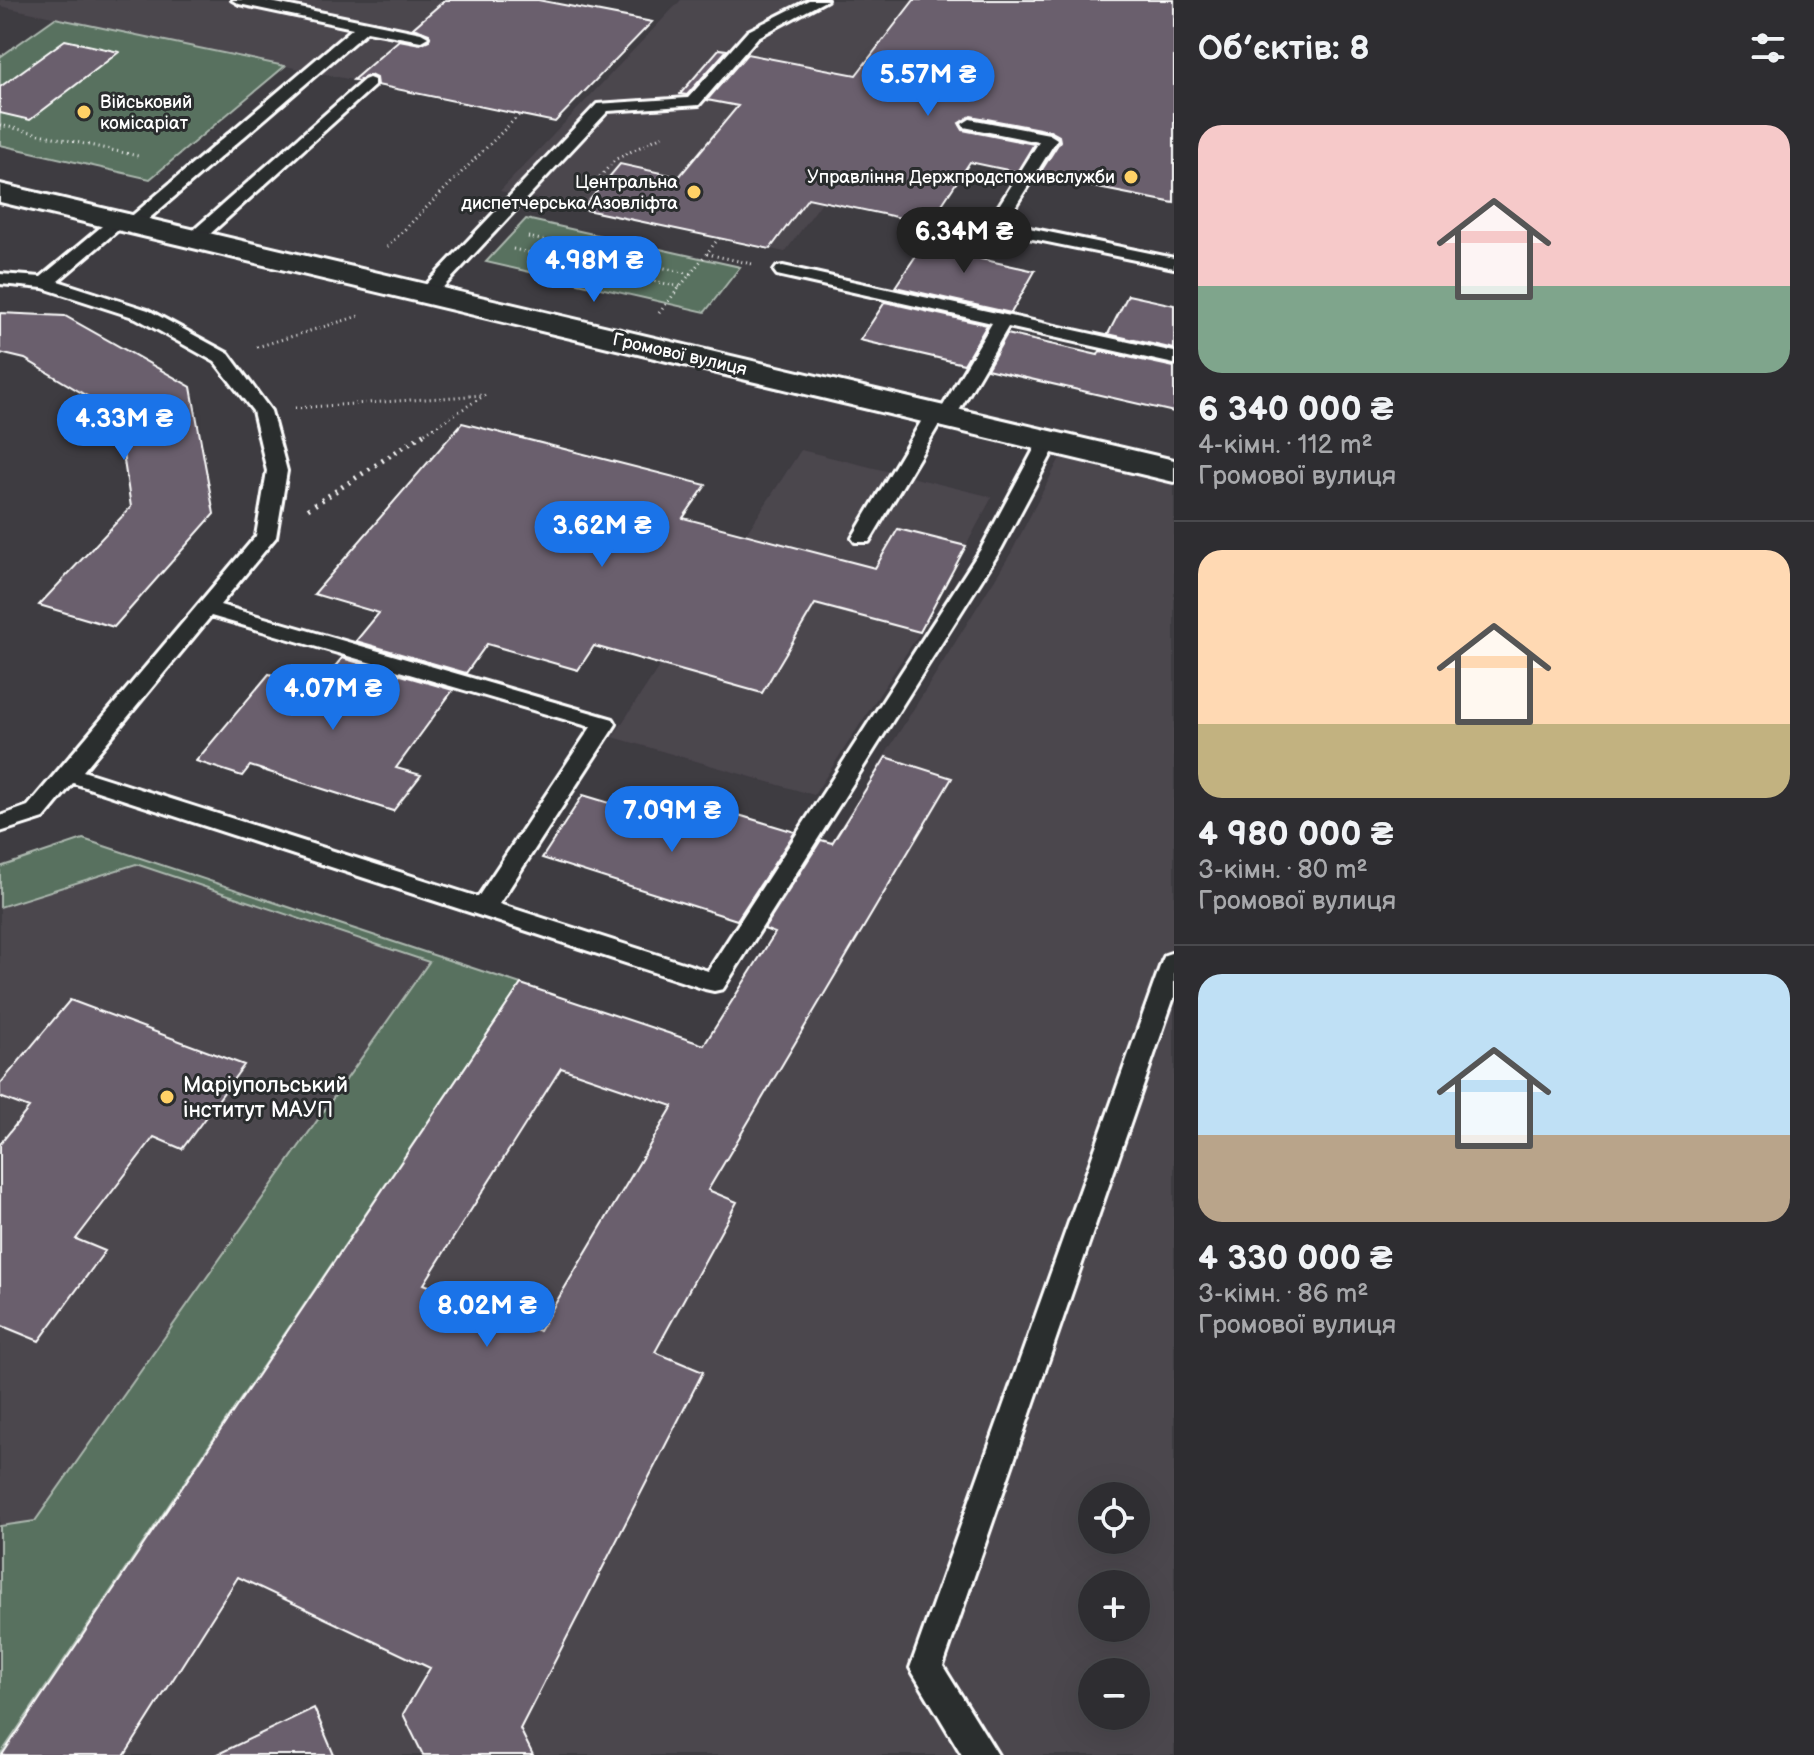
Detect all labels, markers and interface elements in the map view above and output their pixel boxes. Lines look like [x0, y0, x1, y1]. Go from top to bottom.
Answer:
icon: filters [1746, 26, 1790, 70]
text: Об’єктів: 8 [1198, 28, 1370, 69]
pin: 5.57M ₴ [854, 50, 1002, 118]
text: 5.57M ₴ [880, 60, 976, 91]
place label: Військовий комісаріат [100, 92, 192, 134]
marker: Військовий комісаріат [75, 103, 93, 121]
place label: Управління Держпродспоживслужби [807, 167, 1115, 188]
marker: Управління Держпродспоживслужби [1122, 168, 1140, 186]
place label: Центральна диспетчерська Азовліфта [461, 172, 678, 214]
icon: home [1422, 177, 1566, 321]
marker: Центральна диспетчерська Азовліфта [685, 183, 703, 201]
pin: 6.34M ₴ [890, 207, 1038, 275]
text: 6.34M ₴ [915, 217, 1013, 248]
pin: 4.98M ₴ [520, 236, 668, 304]
text: 4.98M ₴ [545, 246, 643, 277]
street label: Громової вулиця [611, 329, 749, 380]
text: 6 340 000 ₴ [1198, 389, 1393, 430]
pin: 4.33M ₴ [50, 394, 198, 462]
text: 4.33M ₴ [75, 404, 173, 435]
text: 4-кімн. · 112 m² [1198, 430, 1373, 461]
text: Громової вулиця [1198, 461, 1396, 492]
pin: 3.62M ₴ [528, 501, 676, 569]
text: 3.62M ₴ [552, 511, 652, 542]
icon: home [1422, 602, 1566, 746]
pin: 4.07M ₴ [259, 664, 407, 732]
text: 4.07M ₴ [284, 674, 382, 705]
pin: 7.09M ₴ [598, 786, 746, 854]
text: 7.09M ₴ [623, 796, 721, 827]
text: 4 980 000 ₴ [1198, 814, 1393, 855]
text: 3-кімн. · 80 m² [1198, 855, 1368, 886]
text: Громової вулиця [1198, 886, 1396, 917]
icon: home [1422, 1026, 1566, 1170]
place label: Маріупольський інститут МАУП [183, 1072, 348, 1124]
marker: Маріупольський інститут МАУП [158, 1088, 176, 1106]
text: 4 330 000 ₴ [1198, 1238, 1393, 1279]
text: 3-кімн. · 86 m² [1198, 1279, 1368, 1310]
pin: 8.02M ₴ [413, 1281, 561, 1349]
text: 8.02M ₴ [437, 1291, 537, 1322]
text: Громової вулиця [1198, 1310, 1396, 1341]
map controls [1078, 1482, 1150, 1730]
button: locate [1078, 1482, 1150, 1554]
button: + [1078, 1570, 1150, 1642]
button: − [1078, 1658, 1150, 1730]

